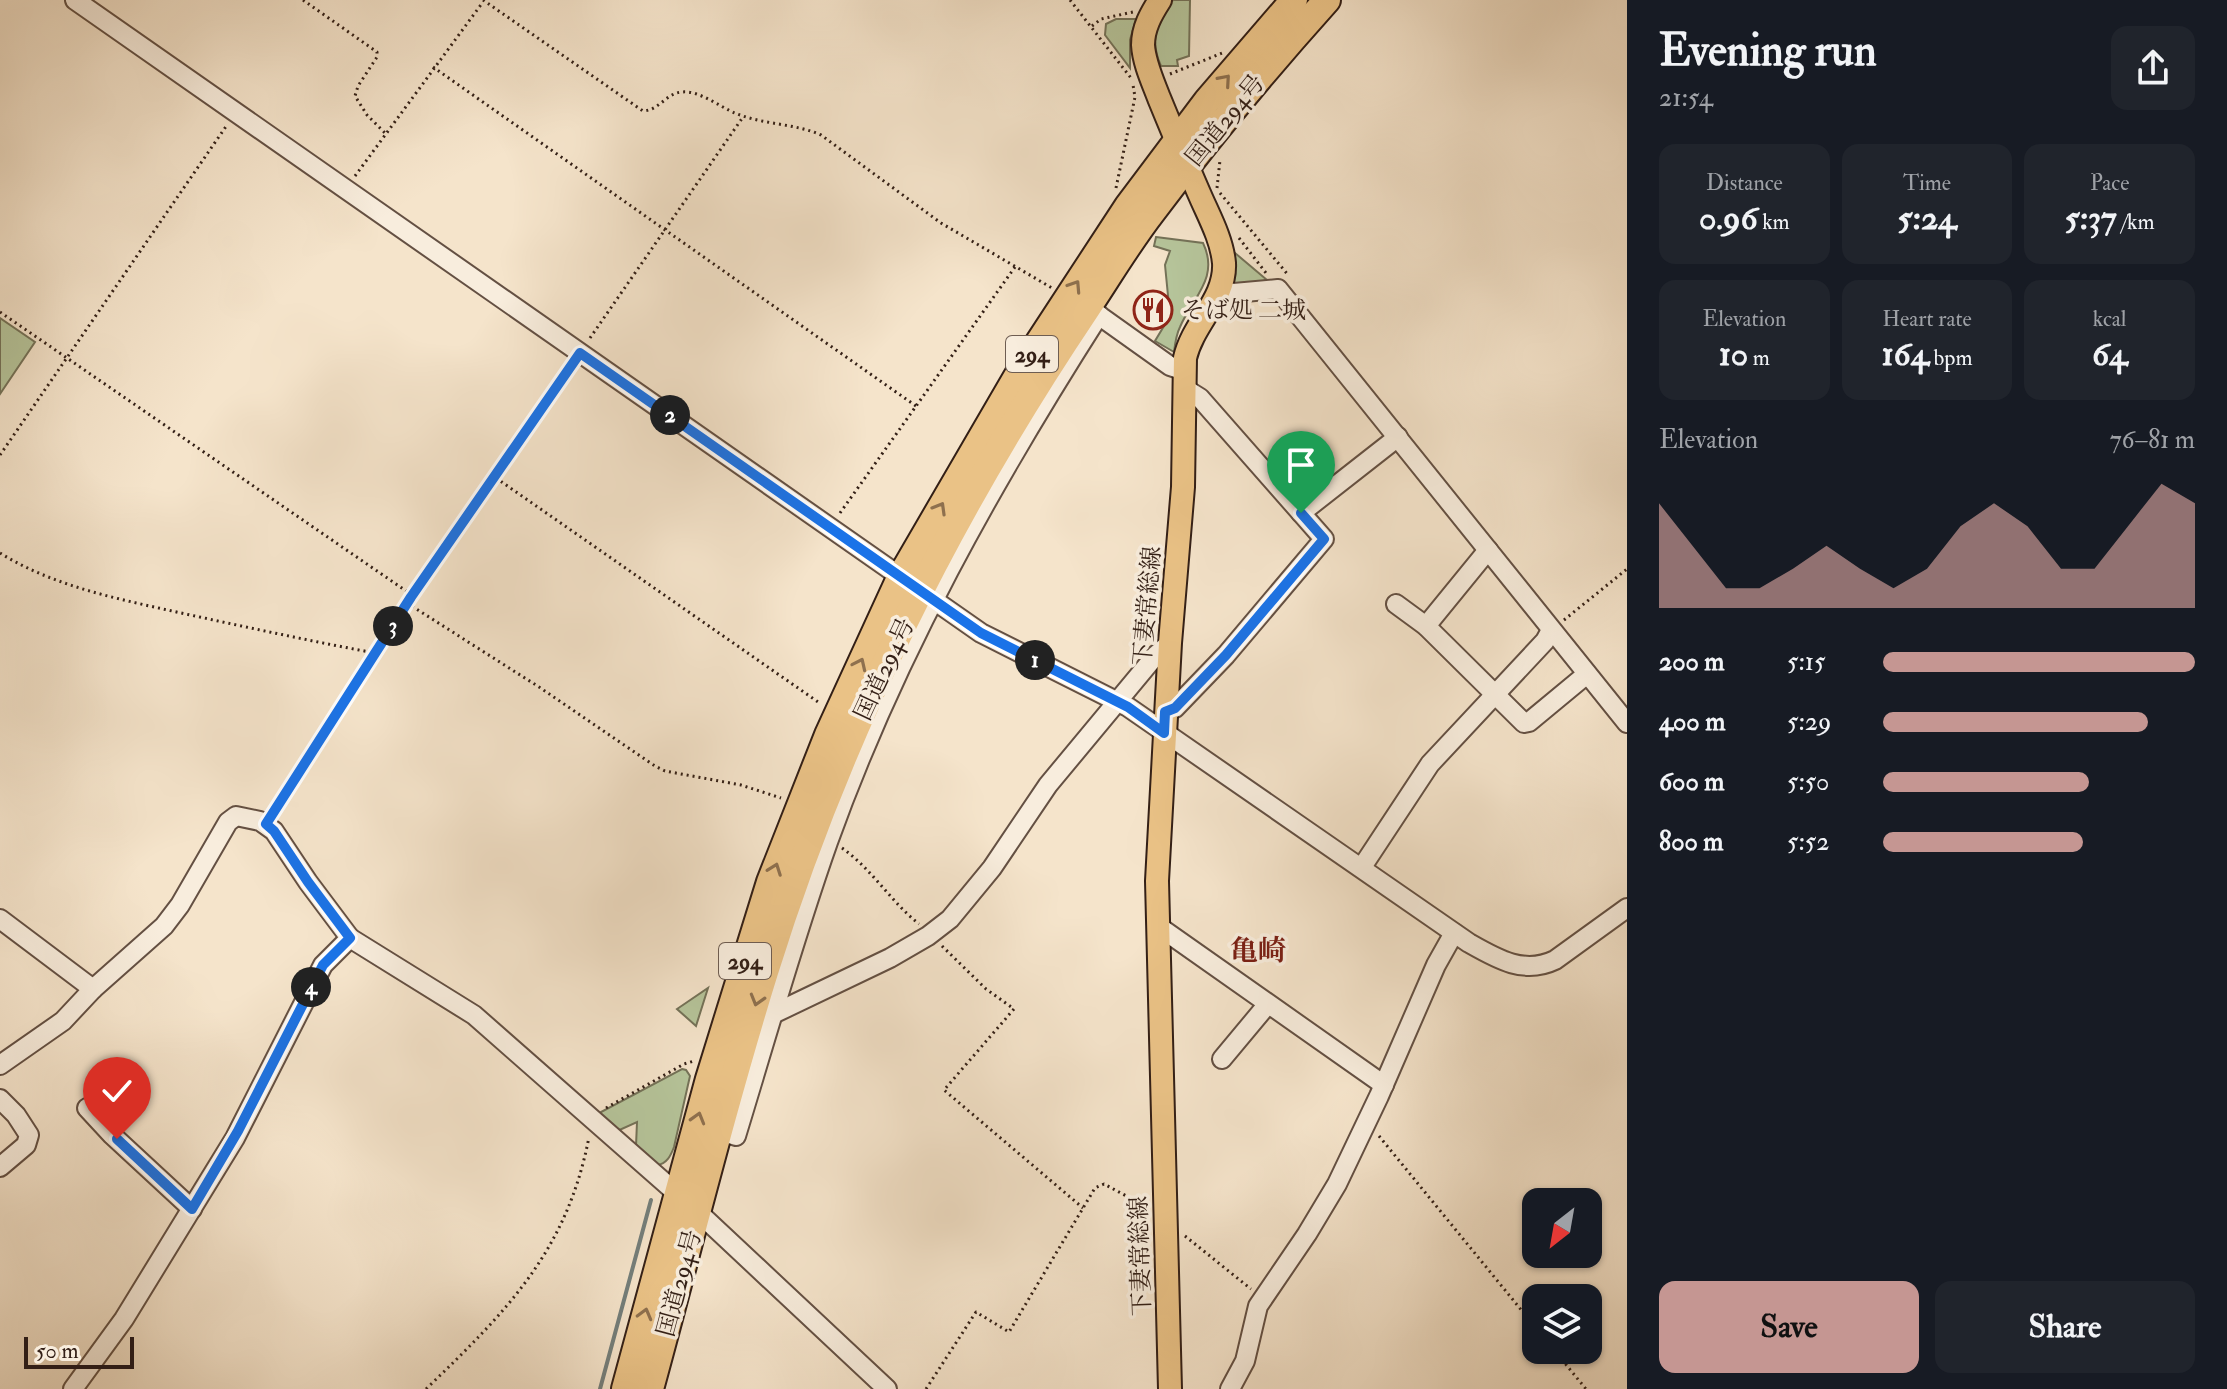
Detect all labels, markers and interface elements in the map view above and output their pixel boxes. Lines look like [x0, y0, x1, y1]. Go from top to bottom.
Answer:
text: Evening run [1659, 24, 1877, 79]
button: share [2111, 26, 2195, 110]
street label: 国道294号 [1179, 68, 1272, 173]
one-way arrow [1215, 74, 1229, 89]
text: 21:54 [1659, 82, 1713, 114]
text: Distance [1706, 169, 1783, 197]
text: Time [1903, 169, 1951, 197]
text: Pace [2090, 169, 2129, 197]
text: 0.96 [1699, 197, 1758, 240]
text: 5:24 [1898, 197, 1956, 240]
text: 5:37 [2065, 197, 2117, 240]
text: km [1758, 208, 1790, 236]
text: /km [2117, 208, 2155, 236]
one-way arrow [1066, 280, 1081, 295]
restaurant icon: そば処 二城 [1132, 289, 1174, 331]
place label: そば処 二城 [1181, 295, 1306, 326]
text: Elevation [1702, 305, 1786, 333]
text: Heart rate [1882, 305, 1972, 333]
text: kcal [2093, 305, 2127, 333]
text: 10 [1719, 333, 1748, 376]
text: 164 [1881, 333, 1929, 376]
text: 64 [2092, 333, 2127, 376]
road number: 294 [1006, 336, 1058, 372]
text: m [1748, 344, 1770, 372]
text: bpm [1929, 344, 1973, 372]
pin: 2 [650, 395, 690, 435]
text: 2 [664, 401, 676, 429]
text: Elevation [1659, 424, 1758, 456]
text: 76–81 m [2110, 424, 2195, 456]
pin [1267, 431, 1335, 513]
icon: arrive [1279, 443, 1323, 487]
one-way arrow [930, 502, 946, 517]
street label: 下妻常総線 [1127, 545, 1168, 667]
pin: 3 [373, 606, 413, 646]
text: 3 [389, 612, 397, 640]
street label: 国道294号 [847, 613, 922, 725]
pin: 1 [1015, 640, 1055, 680]
text: 1 [1031, 646, 1039, 674]
text: 200 m [1659, 646, 1724, 678]
text: 5:15 [1787, 646, 1826, 678]
one-way arrow [850, 658, 866, 672]
text: 400 m [1659, 706, 1725, 738]
text: 5:29 [1787, 706, 1831, 738]
text: 600 m [1659, 766, 1724, 798]
text: 5:50 [1787, 766, 1829, 798]
text: 800 m [1659, 826, 1724, 858]
text: 5:52 [1787, 826, 1829, 858]
one-way arrow [765, 863, 781, 877]
district label: 亀崎 [1230, 934, 1286, 969]
road number: 294 [719, 943, 771, 979]
pin: 4 [291, 967, 331, 1007]
text: 4 [305, 973, 317, 1001]
one-way arrow [750, 992, 766, 1006]
pin [83, 1057, 151, 1139]
icon: check [95, 1069, 139, 1113]
one-way arrow [689, 1111, 705, 1125]
north arrow [1522, 1188, 1602, 1268]
map controls [1522, 1188, 1602, 1364]
street label: 下妻常総線 [1123, 1195, 1158, 1316]
street label: 国道294号 [650, 1226, 709, 1340]
button: Save [1659, 1281, 1919, 1373]
button: Share [1935, 1281, 2195, 1373]
button: layers [1522, 1284, 1602, 1364]
one-way arrow [636, 1307, 653, 1321]
scale bar [24, 1333, 134, 1369]
text: 50 m [36, 1337, 78, 1365]

